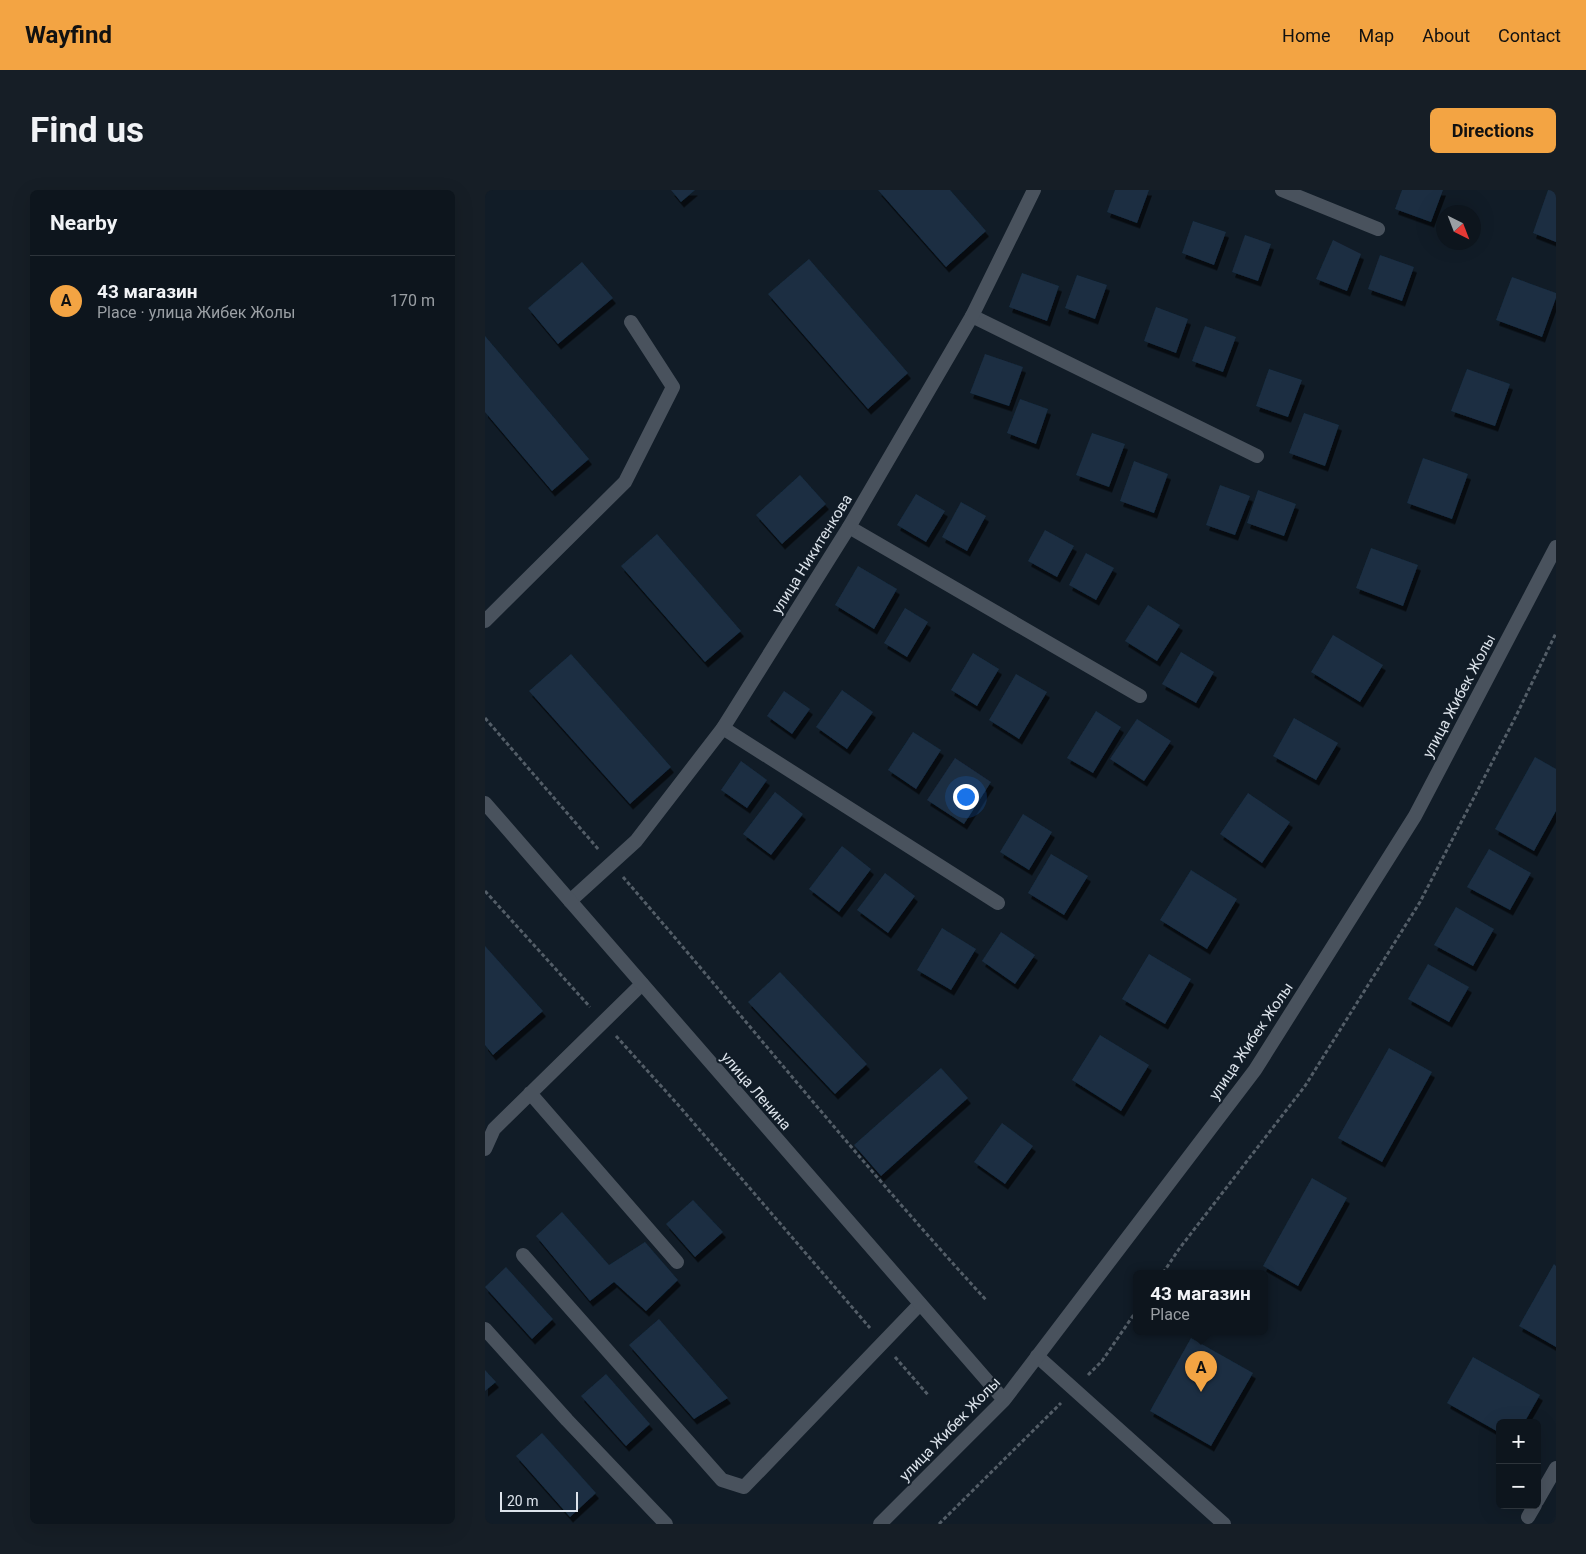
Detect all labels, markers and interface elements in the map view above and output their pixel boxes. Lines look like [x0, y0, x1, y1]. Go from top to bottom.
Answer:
text: Wayfind [25, 21, 112, 49]
text: Home [1282, 25, 1331, 46]
text: Map [1359, 25, 1394, 46]
text: About [1422, 25, 1470, 46]
text: Contact [1498, 25, 1561, 46]
button: Directions [1430, 108, 1556, 153]
text: Find us [30, 110, 144, 151]
north arrow [1436, 205, 1481, 250]
text: Nearby [50, 211, 117, 235]
text: 43 магазин [97, 280, 198, 303]
text: A [61, 291, 71, 310]
text: 170 m [390, 291, 435, 310]
text: Place · улица Жибек Жолы [97, 303, 295, 322]
street label: улица Никитенкова [768, 491, 856, 617]
street label: улица Жибек Жолы [1419, 631, 1499, 761]
your location [953, 784, 979, 810]
street label: улица Жибек Жолы [1205, 979, 1297, 1103]
street label: улица Ленина [717, 1048, 795, 1134]
popup [1133, 1270, 1268, 1335]
text: 43 магазин [1150, 1282, 1251, 1305]
text: Place [1150, 1305, 1190, 1324]
pin: A [1185, 1351, 1217, 1392]
street label: улица Жибек Жолы [896, 1373, 1004, 1485]
map controls [1496, 1419, 1541, 1509]
button: + [1496, 1419, 1541, 1464]
button: − [1496, 1464, 1541, 1509]
scale bar [500, 1489, 577, 1512]
text: 20 m [507, 1493, 539, 1509]

